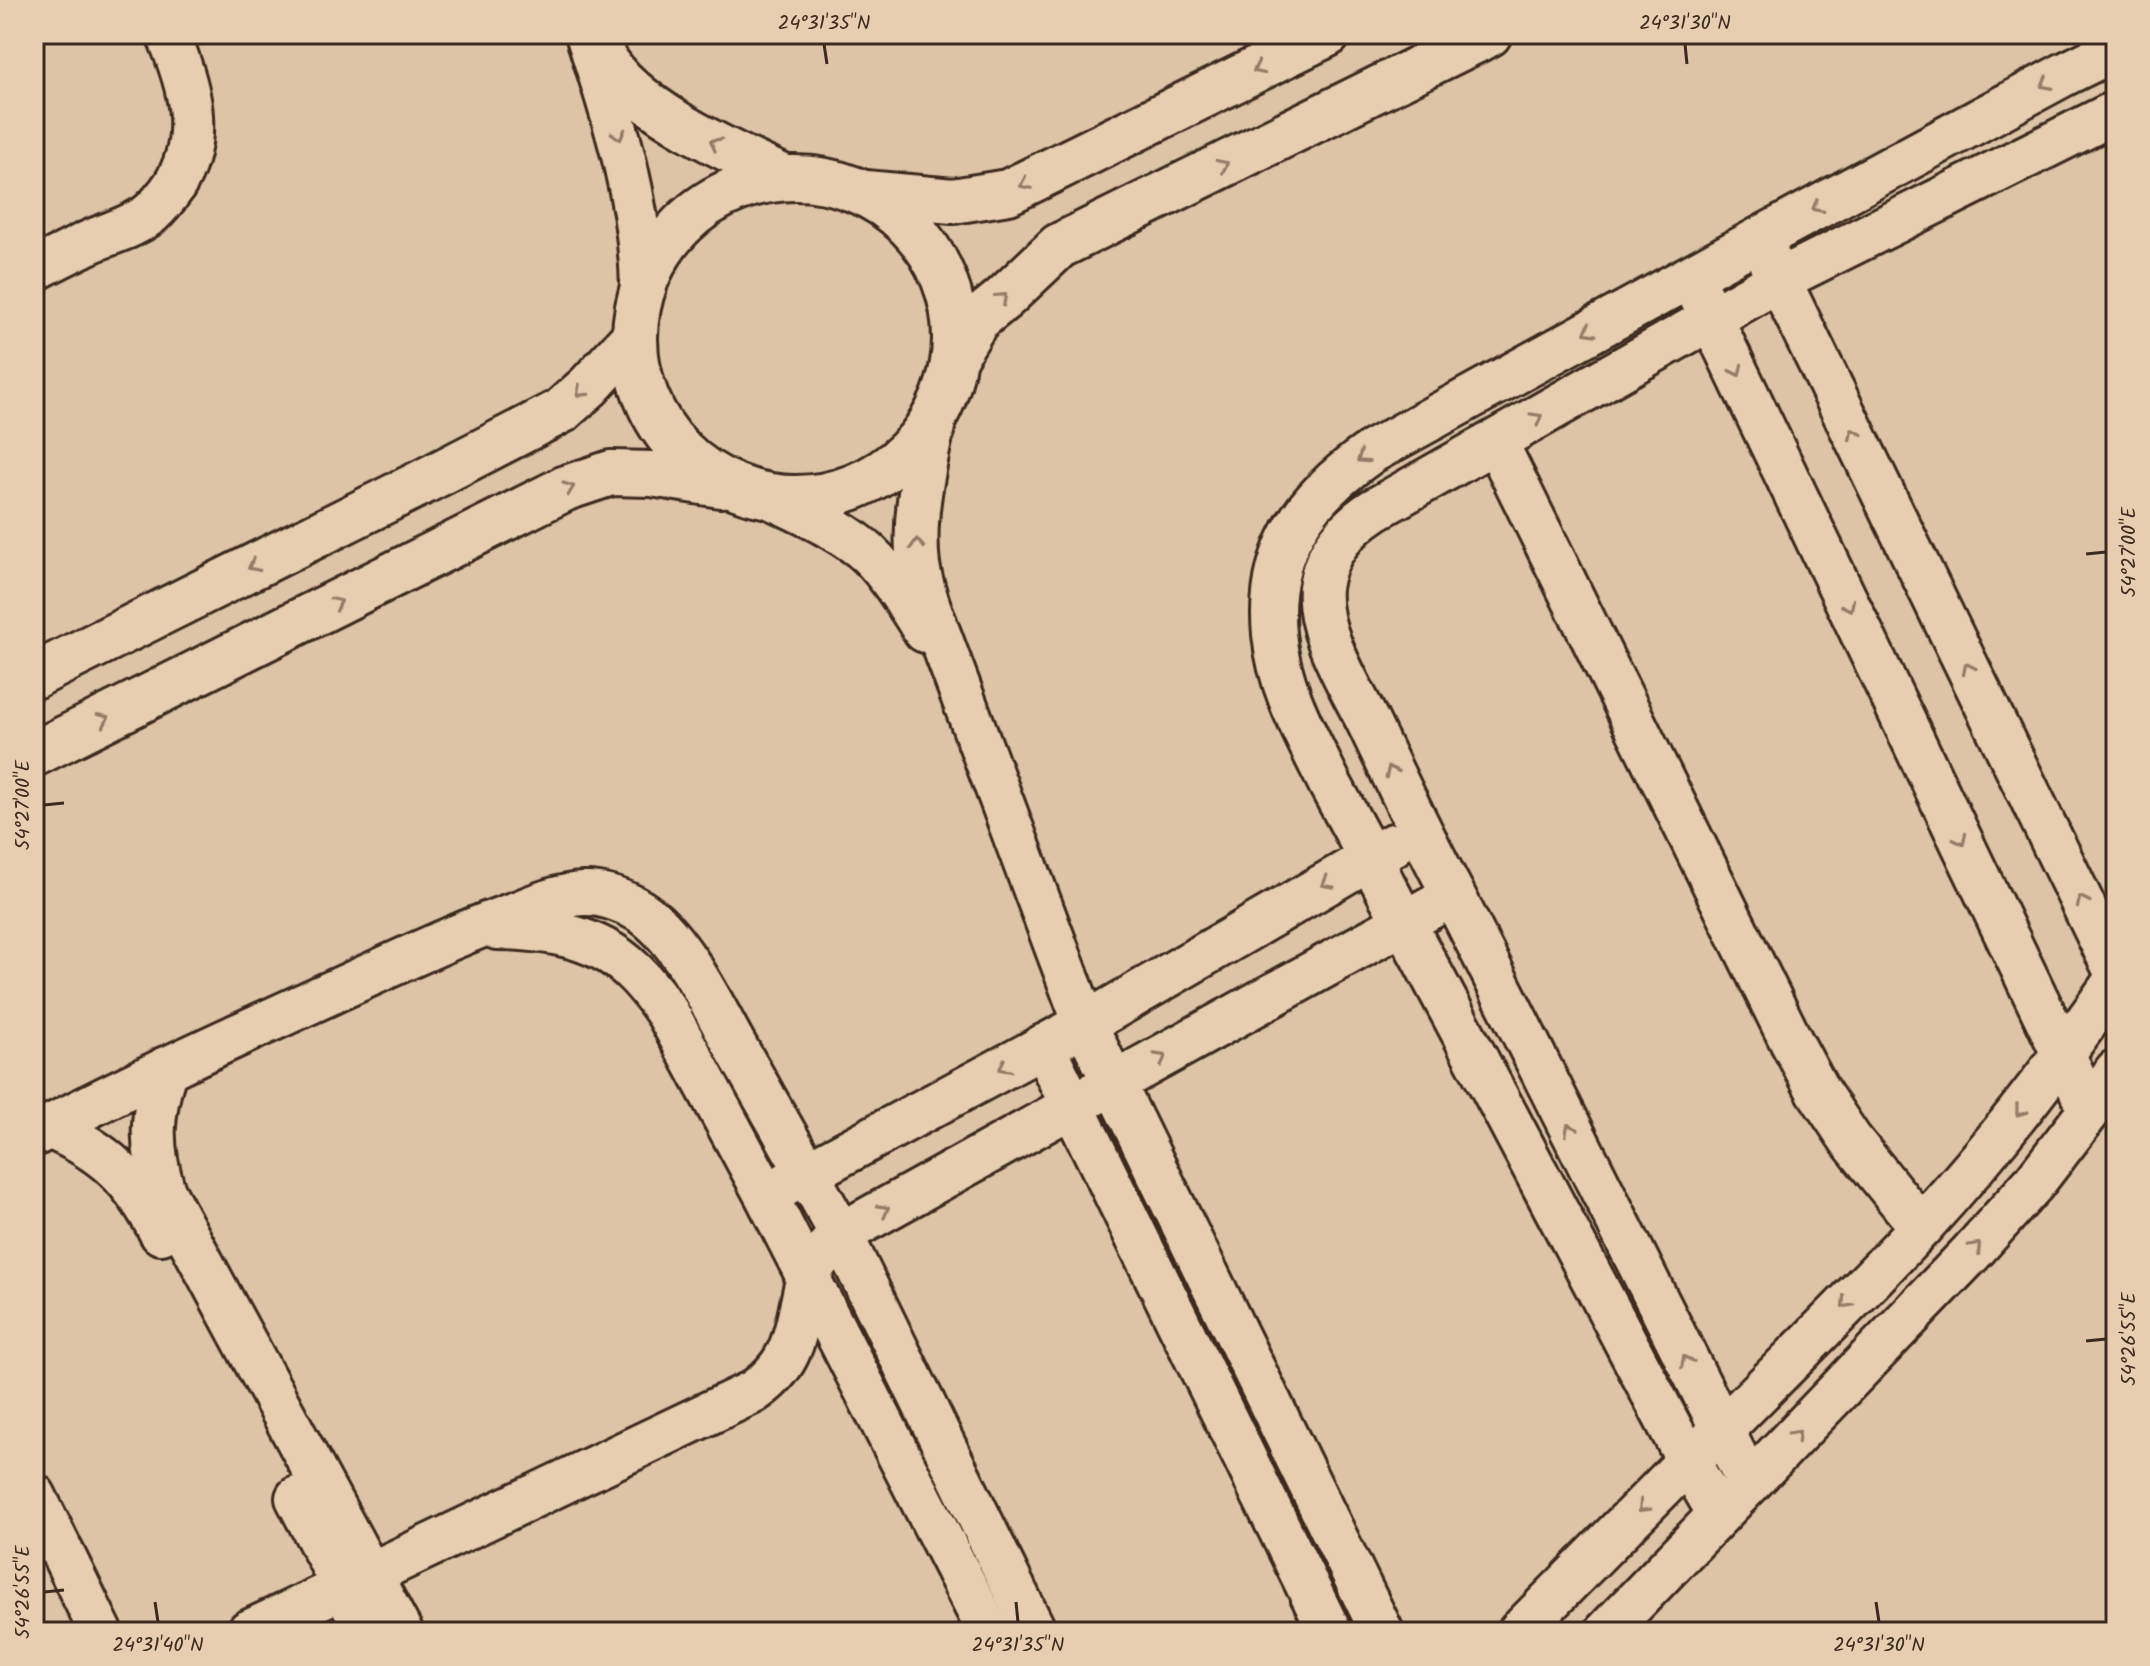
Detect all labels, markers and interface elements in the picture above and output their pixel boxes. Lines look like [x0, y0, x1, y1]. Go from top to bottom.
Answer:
text: 24°31'35"N [778, 8, 870, 40]
text: 24°31'30"N [1639, 8, 1731, 40]
one-way arrow [1251, 59, 1266, 74]
one-way arrow [2041, 74, 2055, 90]
one-way arrow [609, 128, 626, 142]
one-way arrow [709, 137, 724, 153]
one-way arrow [1214, 159, 1229, 174]
one-way arrow [1018, 174, 1033, 190]
one-way arrow [1812, 197, 1826, 213]
one-way arrow [993, 294, 1008, 308]
one-way arrow [1583, 322, 1597, 337]
one-way arrow [1727, 363, 1743, 378]
one-way arrow [576, 383, 590, 398]
one-way arrow [1528, 412, 1543, 428]
one-way arrow [1848, 428, 1864, 442]
one-way arrow [1356, 448, 1371, 463]
one-way arrow [561, 481, 575, 498]
text: 54°27'00"E [2114, 505, 2146, 597]
one-way arrow [909, 537, 926, 550]
one-way arrow [247, 556, 262, 572]
one-way arrow [1839, 597, 1855, 612]
one-way arrow [328, 598, 343, 613]
one-way arrow [1962, 661, 1978, 676]
one-way arrow [95, 713, 110, 729]
text: 54°27'00"E [8, 758, 40, 850]
one-way arrow [1385, 765, 1401, 780]
one-way arrow [1951, 832, 1967, 847]
one-way arrow [1321, 873, 1336, 889]
one-way arrow [2076, 895, 2092, 910]
one-way arrow [1152, 1052, 1167, 1068]
one-way arrow [997, 1058, 1012, 1073]
one-way arrow [2016, 1102, 2030, 1117]
one-way arrow [1564, 1122, 1580, 1137]
one-way arrow [876, 1205, 891, 1220]
one-way arrow [1967, 1242, 1981, 1257]
text: 54°26'55"E [2114, 1291, 2146, 1386]
one-way arrow [1841, 1294, 1855, 1308]
one-way arrow [1681, 1355, 1696, 1370]
one-way arrow [1786, 1430, 1801, 1444]
one-way arrow [1637, 1498, 1652, 1512]
text: 54°26'55"E [8, 1544, 40, 1639]
text: 24°31'40"N [112, 1630, 204, 1662]
text: 24°31'35"N [972, 1630, 1064, 1662]
text: 24°31'30"N [1833, 1630, 1925, 1662]

